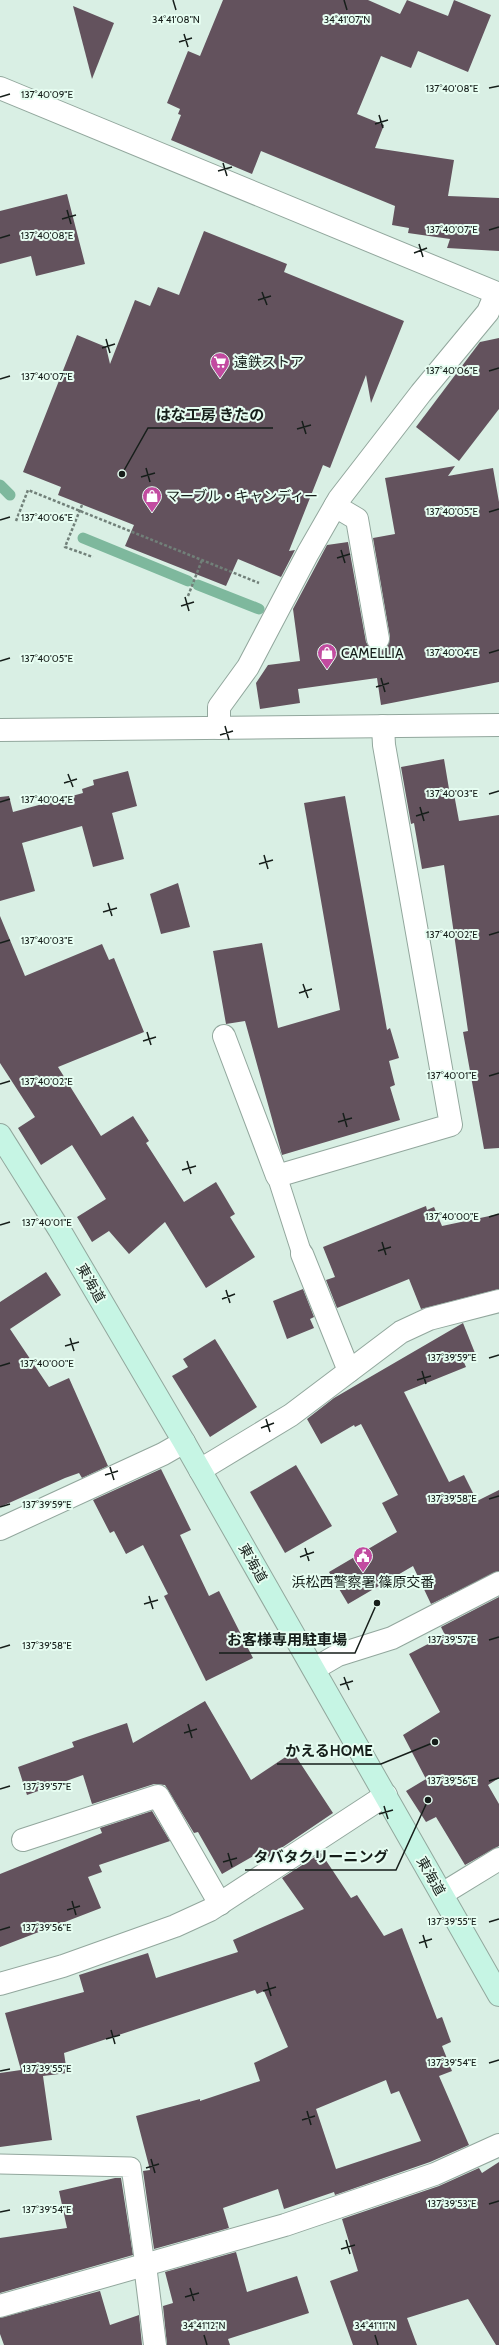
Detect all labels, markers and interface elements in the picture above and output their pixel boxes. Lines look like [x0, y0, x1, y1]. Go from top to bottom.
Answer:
text: 34°41'08"N [152, 13, 200, 26]
text: 34°41'07"N [324, 13, 370, 26]
text: 137°40'08"E [426, 82, 479, 95]
text: 137°40'09"E [21, 88, 74, 101]
text: 137°40'07"E [426, 223, 478, 236]
text: 137°40'08"E [21, 229, 74, 242]
supermarket icon: 遠鉄ストア [209, 351, 231, 379]
place label: 遠鉄ストア [234, 353, 304, 371]
text: 137°40'06"E [426, 364, 479, 377]
text: 137°40'07"E [21, 370, 73, 383]
callout: はな工房 きたの [148, 401, 273, 428]
text: はな工房 きたの [156, 406, 264, 424]
shop icon: マーブル・キャンディー [141, 485, 163, 513]
place label: マーブル・キャンディー [166, 487, 318, 505]
text: 137°40'05"E [426, 505, 478, 518]
text: 137°40'06"E [21, 511, 74, 524]
shop icon: CAMELLIA [316, 642, 338, 670]
place label: CAMELLIA [341, 644, 404, 662]
text: 137°40'04"E [426, 646, 479, 659]
text: 137°40'05"E [21, 652, 73, 665]
text: 137°40'03"E [426, 787, 478, 800]
text: 137°40'04"E [21, 793, 74, 806]
text: 137°40'02"E [426, 928, 478, 941]
text: 137°40'03"E [21, 934, 73, 947]
text: 137°40'01"E [427, 1069, 477, 1082]
text: 137°40'02"E [21, 1075, 73, 1088]
text: 137°40'00"E [425, 1210, 479, 1223]
text: 137°40'01"E [22, 1216, 72, 1229]
street label: 東海道 [73, 1260, 109, 1306]
text: 137°39'59"E [427, 1351, 477, 1364]
text: 137°40'00"E [20, 1357, 74, 1370]
text: 137°39'58"E [427, 1492, 477, 1505]
text: 137°39'59"E [22, 1498, 72, 1511]
street label: 東海道 [235, 1540, 271, 1586]
public building icon: 浜松西警察署 篠原交番 [352, 1545, 374, 1573]
place label: 浜松西警察署 篠原交番 [291, 1573, 435, 1591]
callout: お客様専用駐車場 [219, 1626, 355, 1653]
text: お客様専用駐車場 [227, 1631, 347, 1649]
text: 137°39'57"E [428, 1633, 477, 1646]
text: 137°39'58"E [22, 1639, 72, 1652]
callout: かえるHOME [277, 1737, 381, 1764]
text: かえるHOME [285, 1742, 373, 1760]
text: 137°39'56"E [427, 1774, 477, 1787]
text: 137°39'57"E [23, 1780, 72, 1793]
callout: タバタクリーニング [245, 1843, 396, 1870]
text: タバタクリーニング [253, 1848, 389, 1866]
street label: 東海道 [413, 1853, 449, 1899]
text: 137°39'55"E [427, 1915, 477, 1928]
text: 137°39'56"E [22, 1921, 72, 1934]
text: 137°39'54"E [427, 2056, 477, 2069]
text: 137°39'55"E [22, 2062, 72, 2075]
text: 137°39'53"E [427, 2197, 477, 2210]
text: 137°39'54"E [22, 2203, 72, 2216]
text: 34°41'12"N [182, 2319, 226, 2332]
text: 34°41'11"N [354, 2319, 396, 2332]

